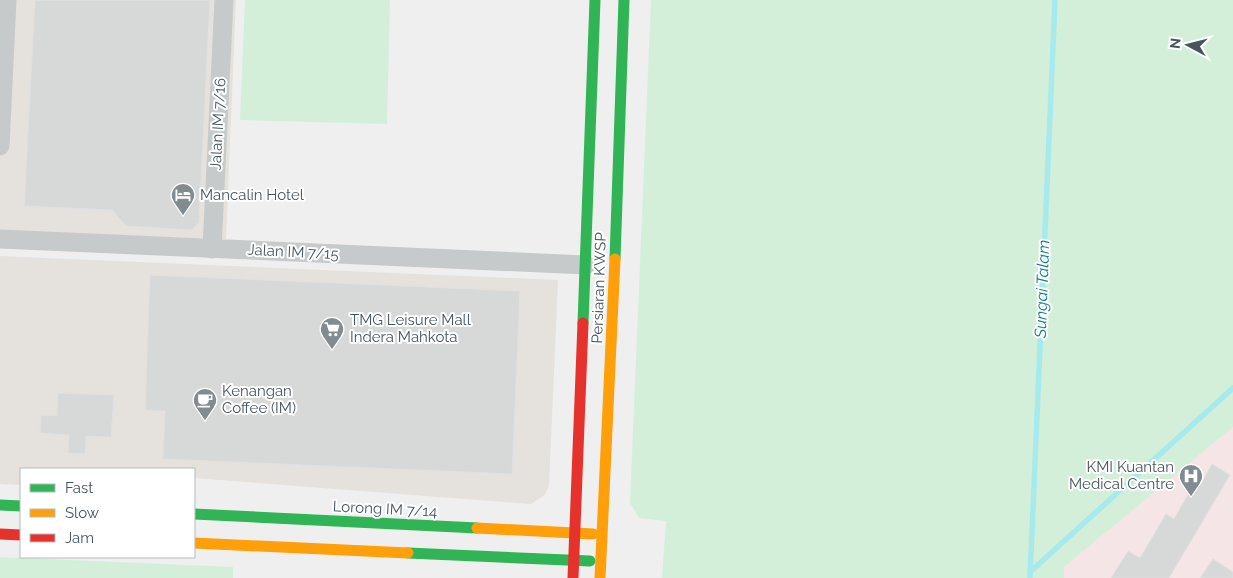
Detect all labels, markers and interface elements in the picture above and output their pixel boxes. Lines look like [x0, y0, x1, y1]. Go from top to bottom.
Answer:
north arrow [1163, 20, 1213, 70]
text: N [1167, 37, 1184, 50]
street label: Jalan IM 7/16 [207, 77, 229, 171]
hotel icon: Mancalin Hotel [170, 182, 196, 216]
place label: Mancalin Hotel [200, 186, 305, 204]
street label: Persiaran KWSP [588, 232, 610, 344]
water label: Sungai Talam [1031, 239, 1053, 340]
street label: Jalan IM 7/15 [247, 241, 339, 263]
place label: TMG Leisure Mall Indera Mahkota [350, 311, 472, 346]
supermarket icon: TMG Leisure Mall Indera Mahkota [319, 316, 345, 350]
place label: Kenangan Coffee (IM) [222, 382, 296, 417]
cafe icon: Kenangan Coffee (IM) [192, 387, 218, 421]
place label: KMI Kuantan Medical Centre [1069, 458, 1174, 493]
hospital icon: KMI Kuantan Medical Centre [1178, 463, 1204, 497]
legend [20, 468, 195, 558]
text: Fast [65, 479, 93, 497]
street label: Lorong IM 7/14 [332, 497, 438, 521]
text: Slow [65, 504, 99, 522]
text: Jam [65, 529, 94, 547]

